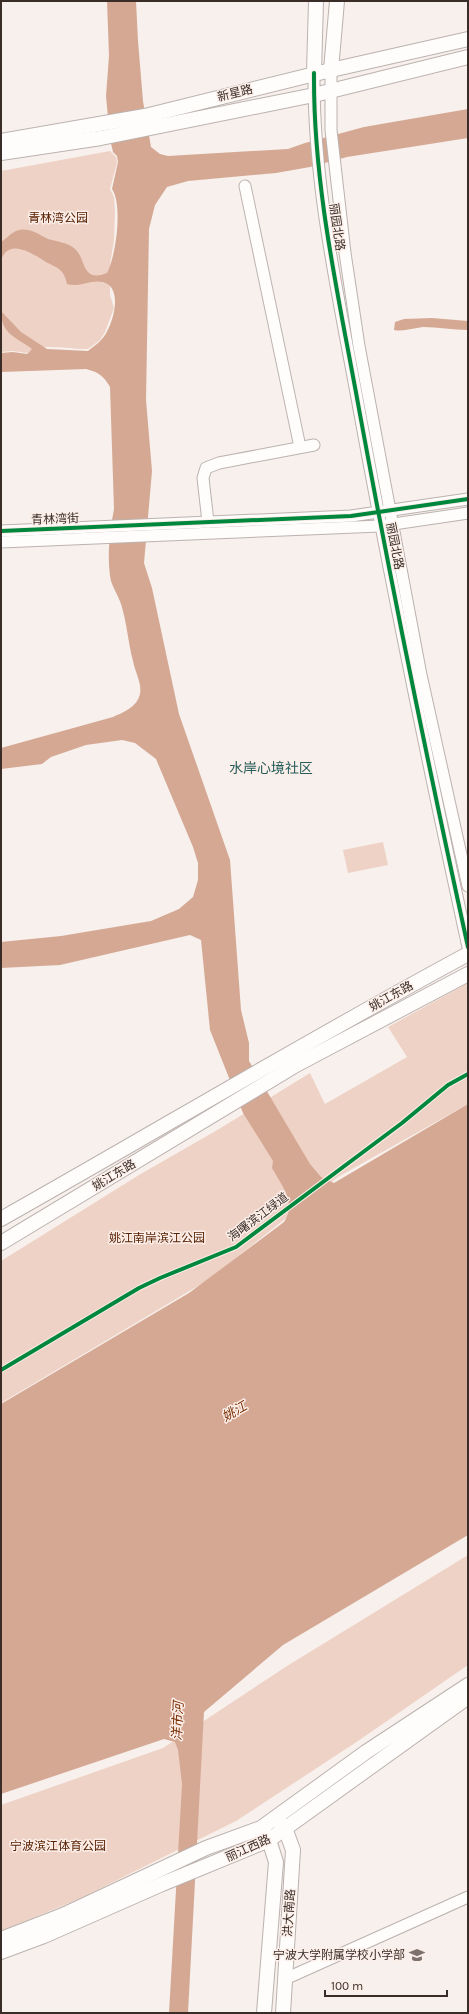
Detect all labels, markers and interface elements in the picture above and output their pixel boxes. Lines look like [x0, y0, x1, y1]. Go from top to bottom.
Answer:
street label: 新星路 [216, 82, 254, 104]
street label: 丽园北路 [327, 202, 347, 252]
park label: 青林湾公园 [28, 211, 88, 225]
street label: 青林湾街 [31, 511, 79, 527]
street label: 丽园北路 [384, 521, 406, 571]
district label: 水岸心境社区 [229, 760, 313, 777]
street label: 姚江东路 [367, 978, 415, 1014]
street label: 姚江东路 [90, 1157, 138, 1193]
street label: 海曙滨江绿道 [225, 1190, 291, 1244]
park label: 姚江南岸滨江公园 [109, 1231, 205, 1245]
water label: 姚江 [219, 1397, 251, 1424]
water label: 洋市河 [169, 1698, 186, 1741]
street label: 丽江西路 [223, 1832, 273, 1864]
park label: 宁波滨江体育公园 [10, 1839, 106, 1853]
street label: 洪大南路 [280, 1889, 298, 1937]
school or university icon: 宁波大学附属学校小学部 [408, 1946, 426, 1964]
place label: 宁波大学附属学校小学部 [273, 1948, 405, 1962]
scale bar [325, 1972, 447, 1998]
text: 100 m [331, 1979, 363, 1993]

